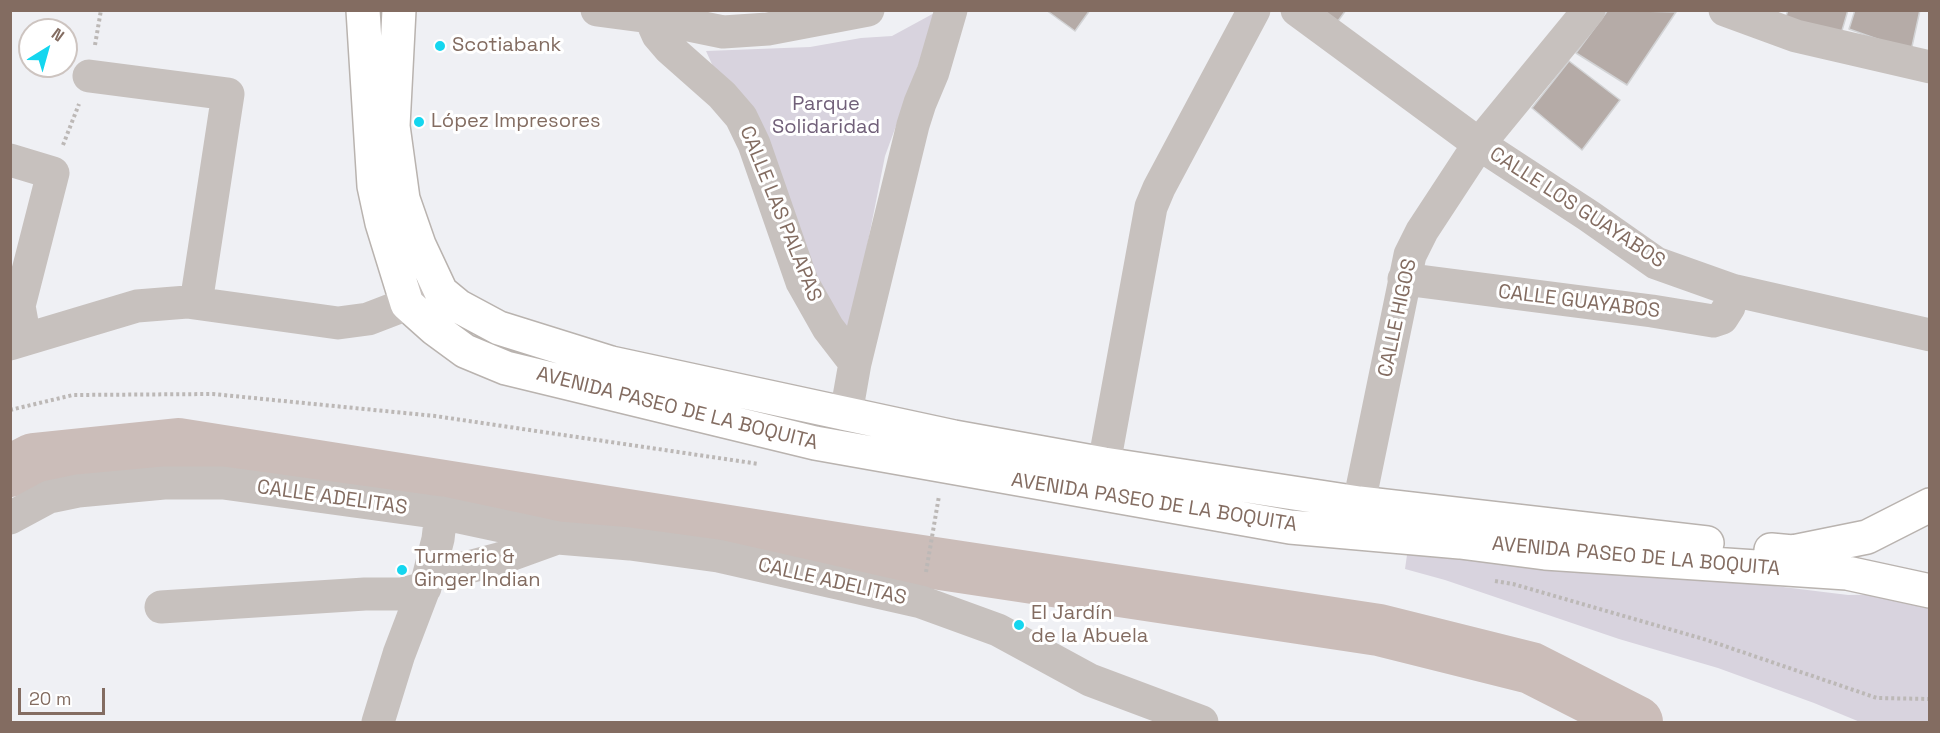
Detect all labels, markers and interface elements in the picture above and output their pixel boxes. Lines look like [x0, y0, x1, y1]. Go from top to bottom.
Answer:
north arrow [18, 18, 78, 78]
text: N [47, 23, 69, 46]
place label: Scotiabank [452, 34, 561, 58]
marker: Scotiabank [433, 39, 447, 53]
park label: Parque Solidaridad [772, 93, 880, 140]
place label: López Impresores [431, 110, 601, 134]
marker: López Impresores [412, 115, 426, 129]
street label: CALLE LAS PALAPAS [734, 123, 826, 305]
street label: CALLE LOS GUAYABOS [1485, 142, 1669, 274]
street label: CALLE HIGOS [1374, 257, 1422, 379]
street label: CALLE GUAYABOS [1497, 280, 1661, 324]
street label: AVENIDA PASEO DE LA BOQUITA [534, 362, 820, 456]
street label: AVENIDA PASEO DE LA BOQUITA [1009, 469, 1299, 537]
street label: CALLE ADELITAS [255, 476, 409, 520]
street label: AVENIDA PASEO DE LA BOQUITA [1491, 532, 1781, 582]
place label: Turmeric & Ginger Indian [414, 546, 540, 593]
street label: CALLE ADELITAS [755, 553, 909, 611]
marker: Turmeric & Ginger Indian [395, 563, 409, 577]
place label: El Jardín de la Abuela [1031, 602, 1148, 649]
marker: El Jardín de la Abuela [1012, 618, 1026, 632]
scale bar [21, 676, 108, 714]
text: 20 m [29, 687, 72, 710]

